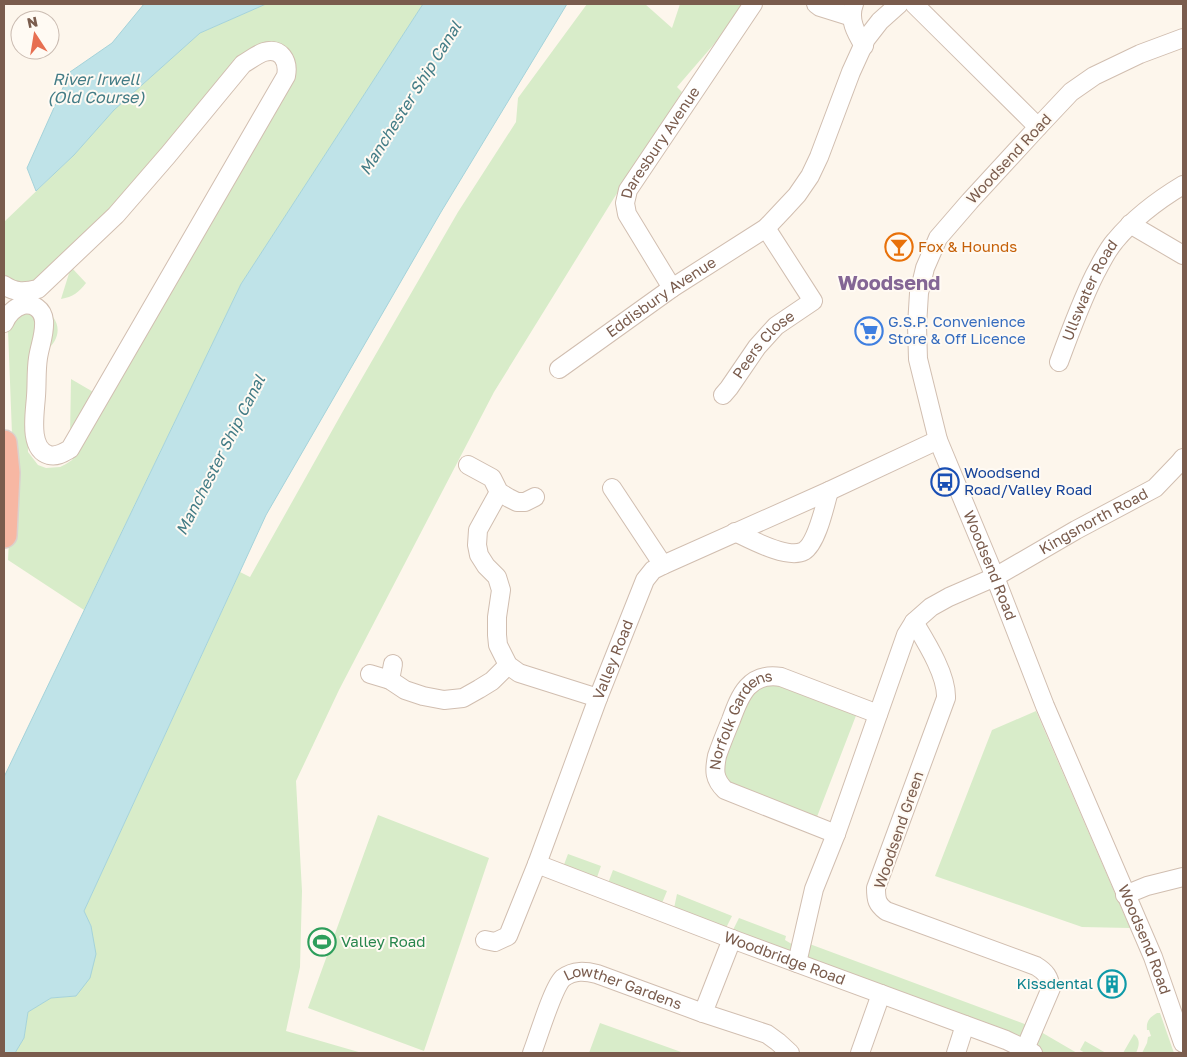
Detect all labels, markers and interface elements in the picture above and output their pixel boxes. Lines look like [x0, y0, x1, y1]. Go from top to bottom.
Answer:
north arrow [10, 10, 60, 60]
text: N [25, 12, 39, 31]
water label: Manchester Ship Canal [355, 17, 466, 178]
water label: River Irwell (Old Course) [48, 69, 145, 107]
street label: Daresbury Avenue [616, 83, 703, 200]
street label: Woodsend Road [962, 110, 1055, 207]
bar icon: Fox & Hounds [884, 232, 914, 262]
street label: Ullswater Road [1058, 236, 1121, 343]
place label: Fox & Hounds [918, 237, 1017, 255]
street label: Eddisbury Avenue [602, 252, 719, 340]
district label: Woodsend [838, 270, 940, 294]
street label: Peers Close [728, 306, 798, 382]
place label: G.S.P. Convenience Store & Off Licence [888, 312, 1026, 347]
supermarket icon: G.S.P. Convenience Store & Off Licence [854, 316, 884, 346]
water label: Manchester Ship Canal [171, 371, 269, 538]
place label: Woodsend Road/Valley Road [964, 463, 1092, 498]
bus stop icon: Woodsend Road/Valley Road [930, 467, 960, 497]
street label: Kingsnorth Road [1036, 484, 1150, 557]
street label: Woodsend Road [960, 508, 1021, 622]
street label: Valley Road [588, 617, 636, 702]
street label: Norfolk Gardens [705, 666, 773, 771]
street label: Woodsend Green [870, 769, 927, 891]
street label: Woodsend Road [1115, 882, 1175, 997]
sports icon: Valley Road [307, 927, 337, 957]
street label: Woodbridge Road [722, 927, 848, 988]
place label: Valley Road [341, 932, 425, 950]
street label: Lowther Gardens [560, 961, 685, 1012]
building icon: Kissdental [1097, 969, 1127, 999]
place label: Kissdental [1016, 974, 1093, 992]

